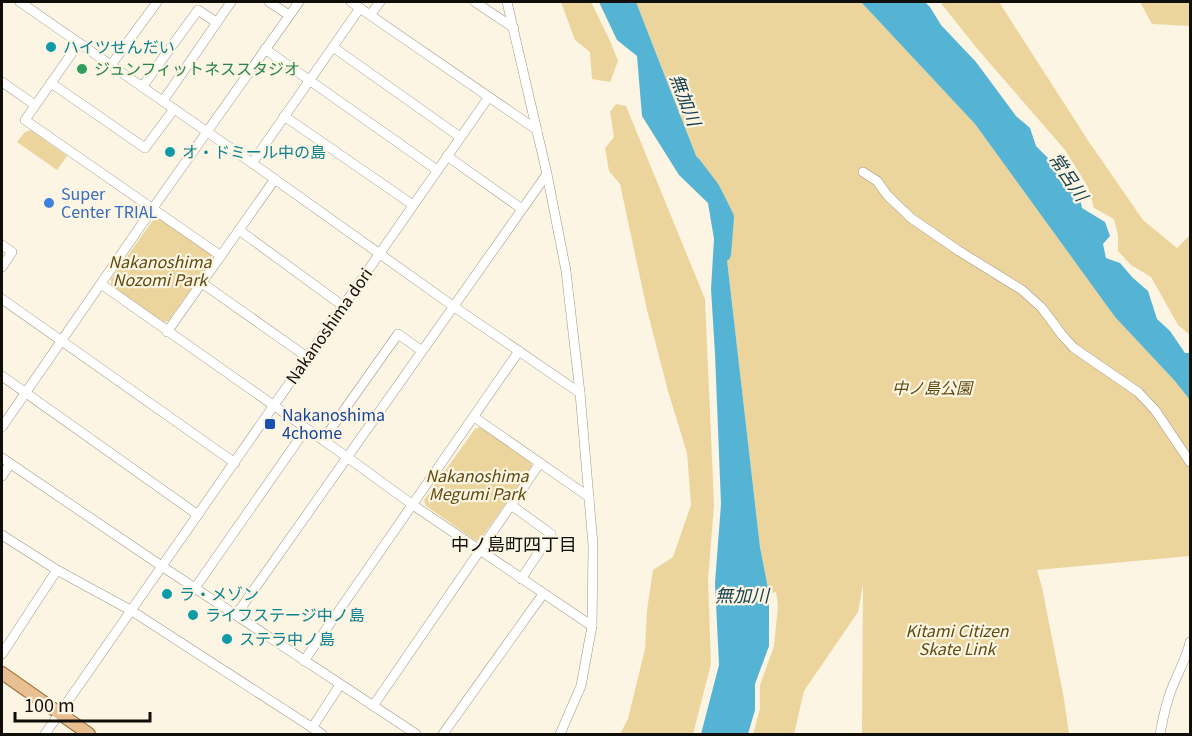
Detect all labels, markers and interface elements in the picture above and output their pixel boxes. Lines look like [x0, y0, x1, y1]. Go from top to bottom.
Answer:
place label: ハイツせんだい [63, 34, 175, 58]
marker: ハイツせんだい [44, 40, 58, 54]
place label: ジュンフィットネススタジオ [94, 56, 300, 80]
marker: ジュンフィットネススタジオ [75, 62, 89, 76]
water label: 無加川 [665, 69, 709, 131]
place label: オ・ドミール中の島 [182, 139, 326, 163]
marker: オ・ドミール中の島 [163, 145, 177, 159]
water label: 常呂川 [1044, 146, 1097, 207]
place label: Super Center TRIAL [61, 181, 157, 223]
marker: Super Center TRIAL [42, 196, 56, 210]
park label: Nakanoshima Nozomi Park [109, 249, 212, 291]
street label: Nakanoshima dori [279, 263, 377, 388]
park label: 中ノ島公園 [892, 375, 974, 399]
place label: Nakanoshima 4chome [282, 402, 385, 444]
marker: Nakanoshima 4chome [263, 417, 277, 431]
park label: Nakanoshima Megumi Park [426, 463, 529, 505]
district label: 中ノ島町四丁目 [451, 530, 577, 556]
place label: ラ・メゾン [179, 581, 259, 605]
water label: 無加川 [715, 581, 771, 607]
marker: ラ・メゾン [160, 587, 174, 601]
place label: ライフステージ中ノ島 [205, 602, 365, 626]
marker: ライフステージ中ノ島 [186, 608, 200, 622]
park label: Kitami Citizen Skate Link [905, 618, 1010, 660]
place label: ステラ中ノ島 [239, 626, 335, 650]
marker: ステラ中ノ島 [220, 632, 234, 646]
scale bar [15, 685, 150, 723]
text: 100 m [24, 691, 75, 717]

